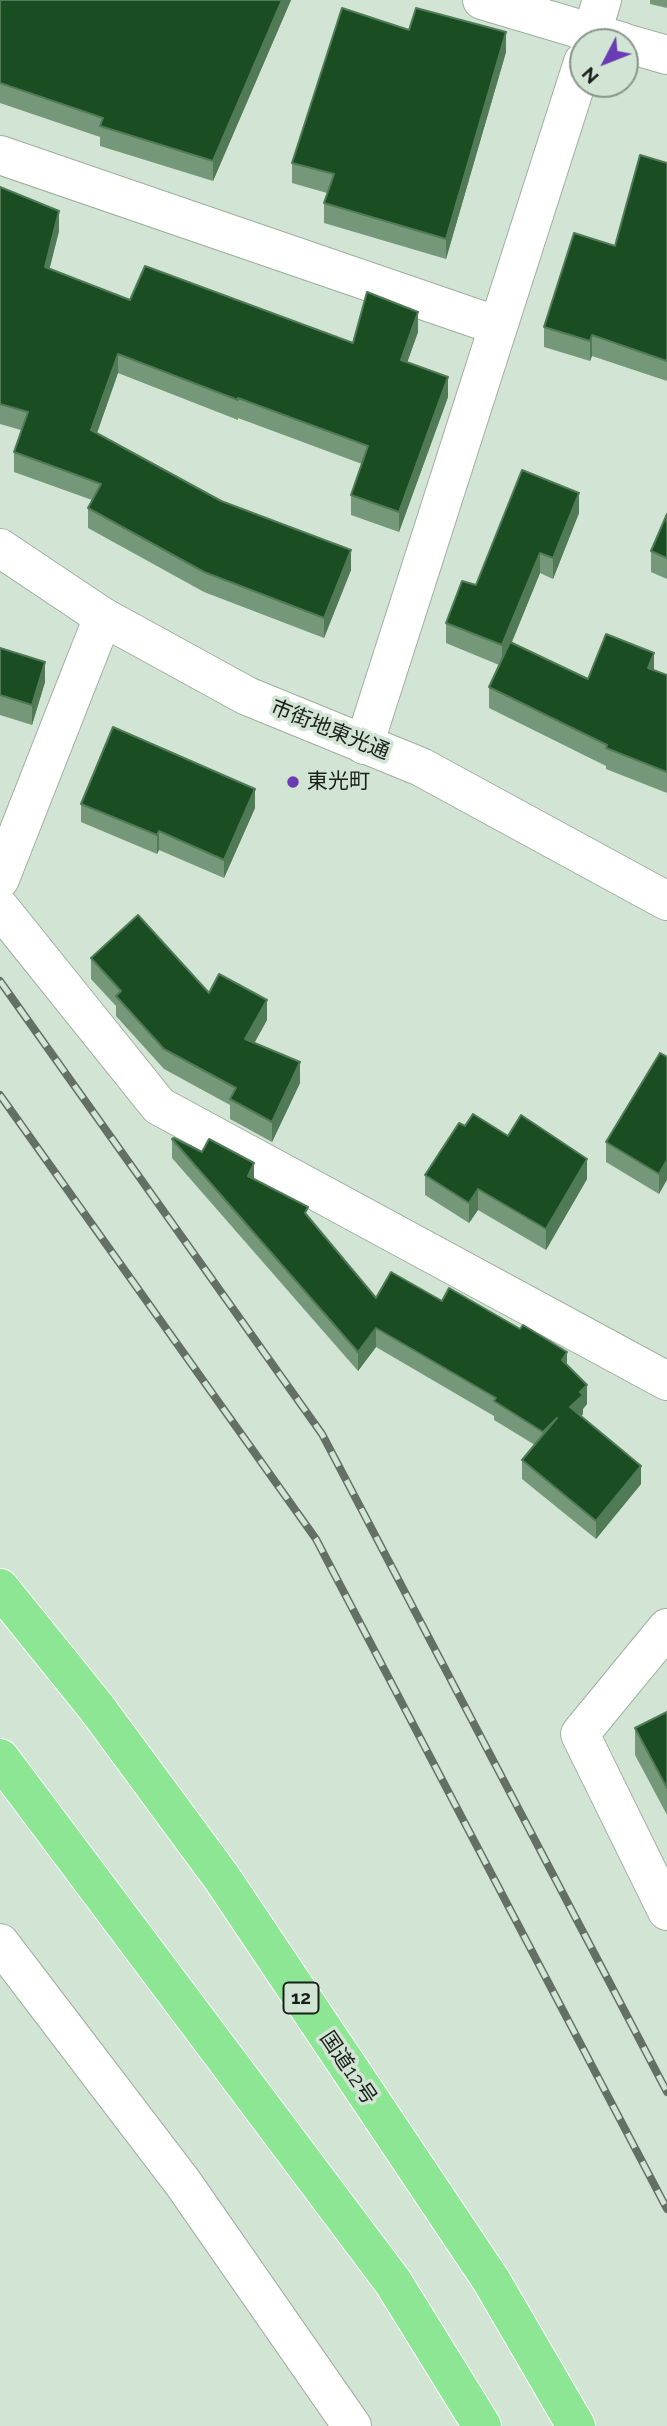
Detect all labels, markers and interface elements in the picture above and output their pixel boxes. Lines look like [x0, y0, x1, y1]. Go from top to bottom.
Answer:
north arrow [569, 28, 639, 98]
text: N [577, 63, 603, 88]
street label: 市街地東光通 [267, 695, 393, 765]
place label: 東光町 [307, 769, 370, 795]
marker: 東光町 [285, 774, 301, 790]
road number: 12 [284, 1982, 318, 2014]
street label: 国道12号 [314, 2027, 382, 2109]

